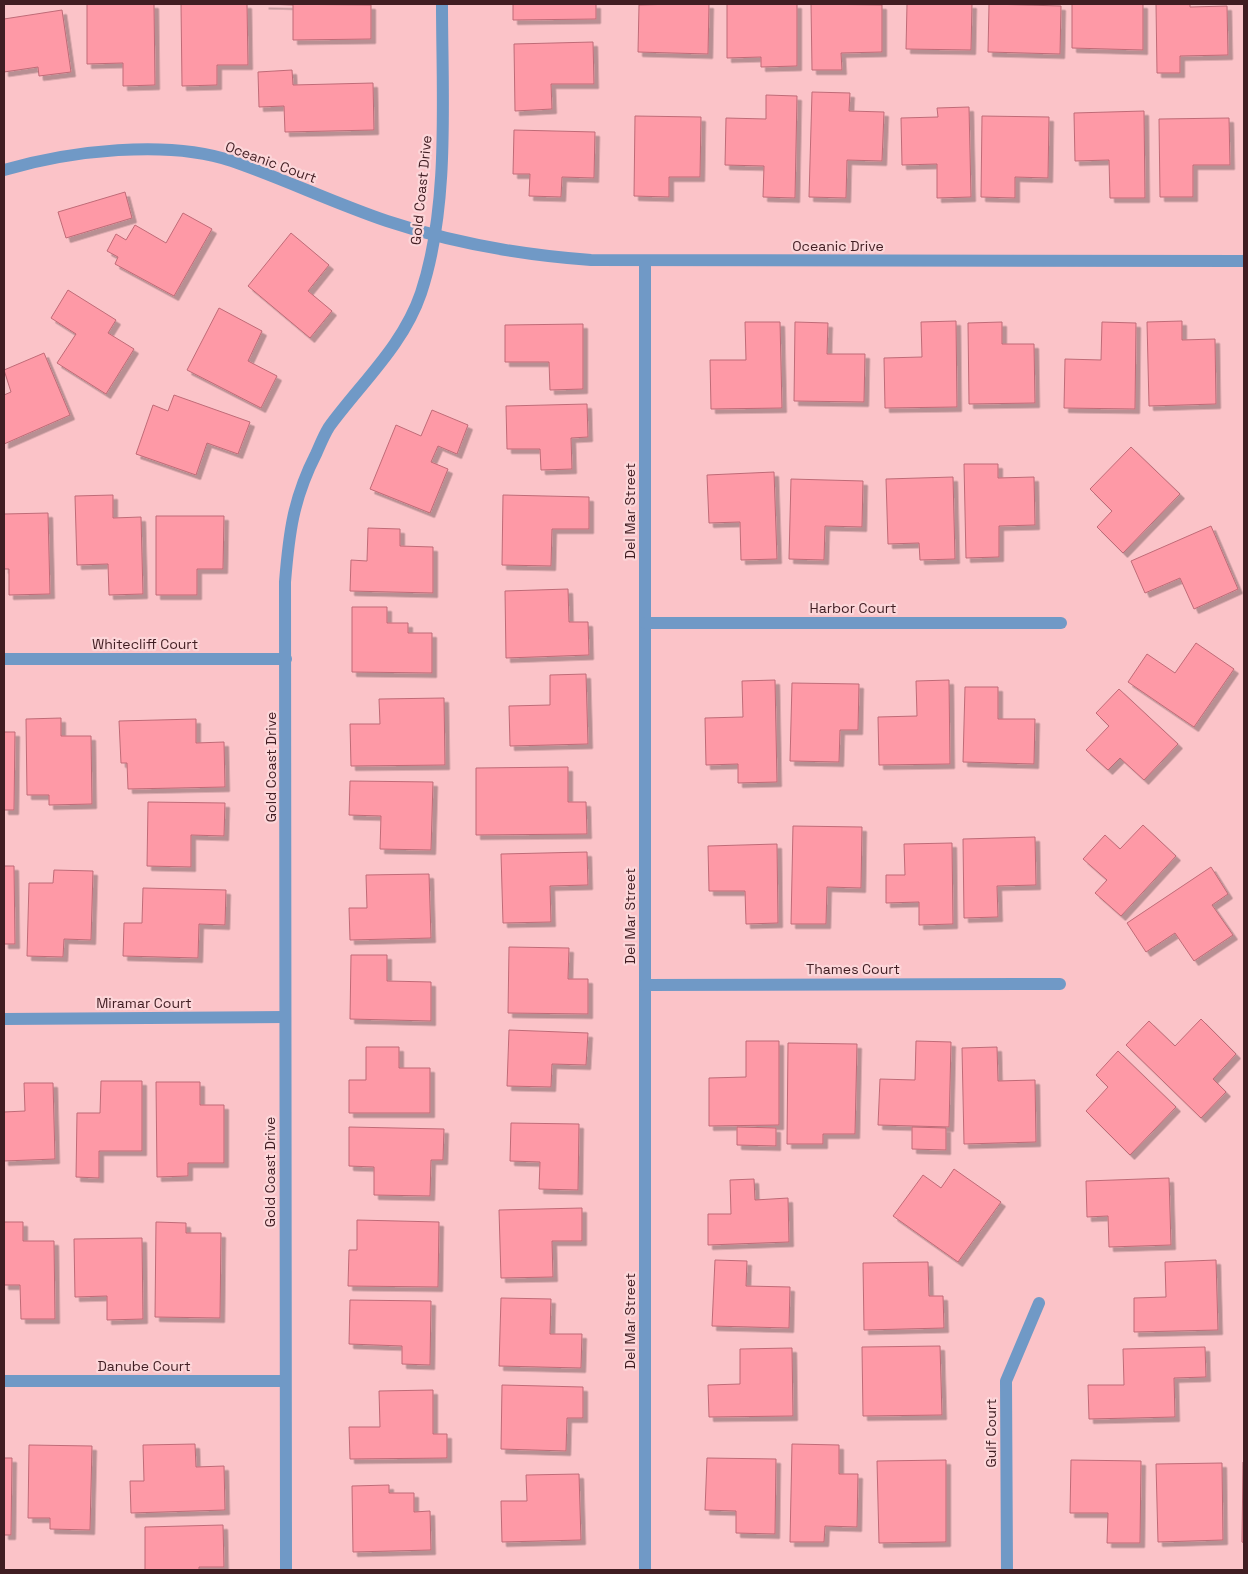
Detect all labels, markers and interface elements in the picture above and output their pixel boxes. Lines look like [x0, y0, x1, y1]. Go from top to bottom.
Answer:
street label: Gold Coast Drive [406, 134, 436, 246]
street label: Oceanic Court [223, 137, 319, 187]
street label: Oceanic Drive [792, 237, 884, 255]
street label: Del Mar Street [621, 463, 639, 559]
street label: Harbor Court [810, 599, 896, 617]
street label: Whitecliff Court [92, 635, 198, 653]
street label: Gold Coast Drive [262, 712, 280, 822]
street label: Del Mar Street [621, 868, 639, 964]
street label: Thames Court [806, 960, 900, 978]
street label: Miramar Court [96, 994, 192, 1012]
street label: Gold Coast Drive [261, 1117, 279, 1227]
street label: Del Mar Street [621, 1273, 639, 1369]
street label: Danube Court [97, 1357, 191, 1375]
street label: Gulf Court [982, 1399, 1000, 1467]

